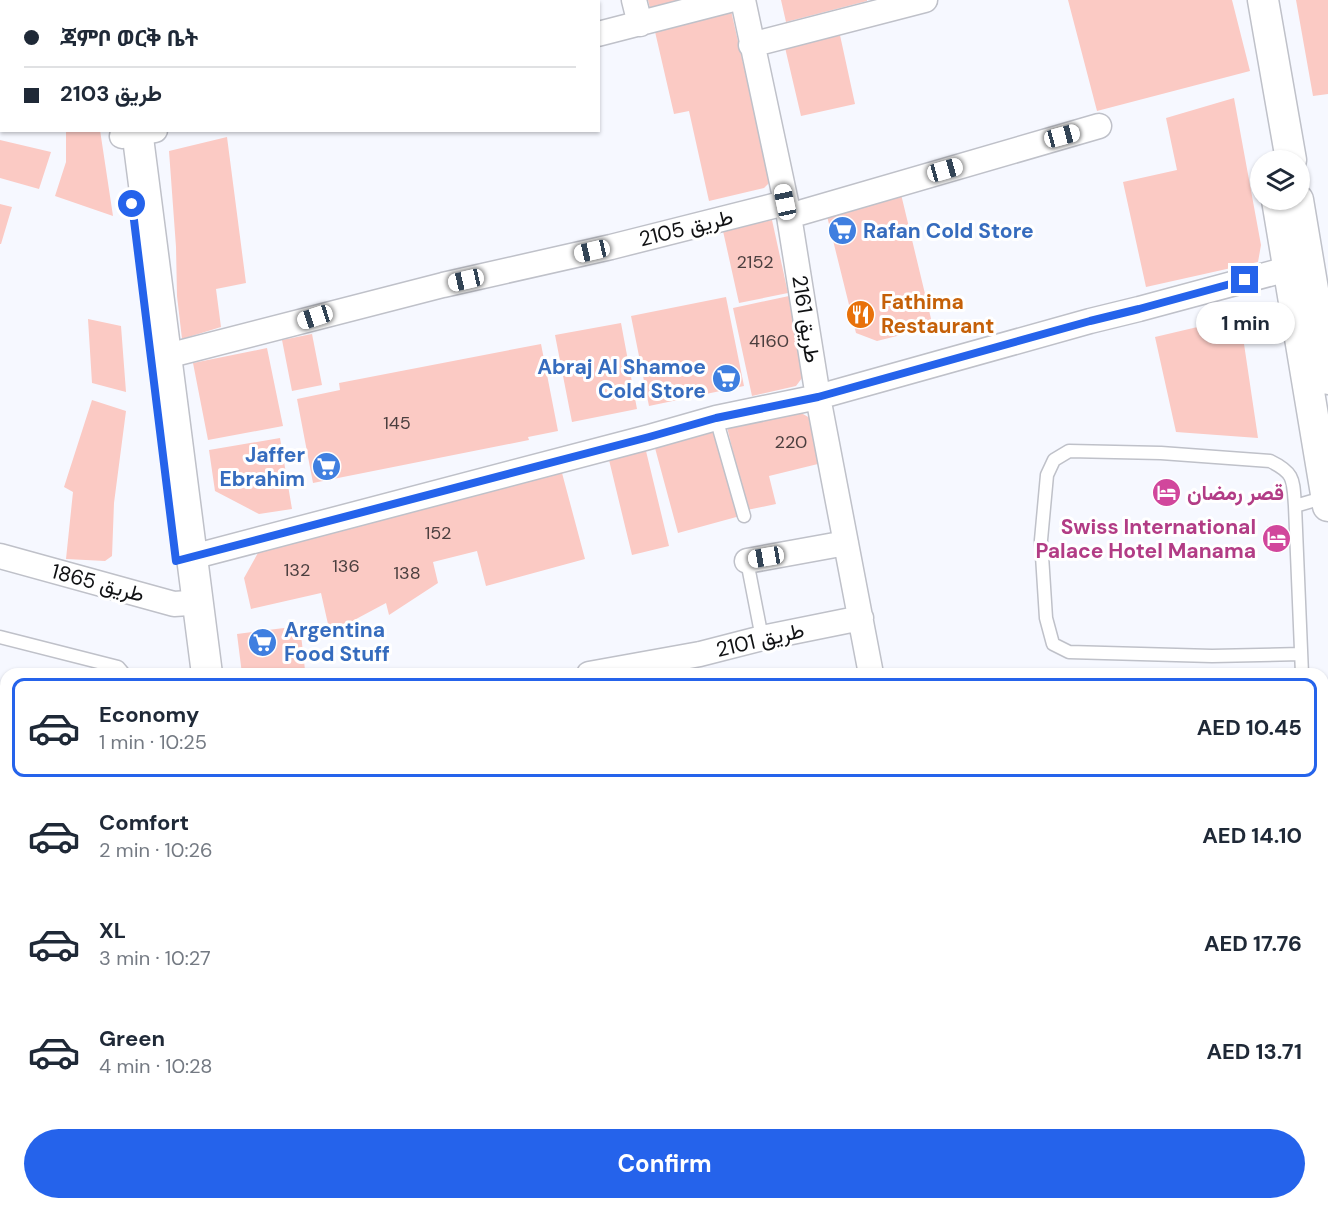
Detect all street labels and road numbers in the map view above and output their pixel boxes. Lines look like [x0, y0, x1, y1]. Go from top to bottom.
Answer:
street label: طريق 2105 [636, 203, 736, 253]
street label: طريق 2161 [785, 273, 827, 365]
street label: طريق 1865 [48, 557, 148, 609]
street label: طريق 2101 [713, 616, 807, 664]

